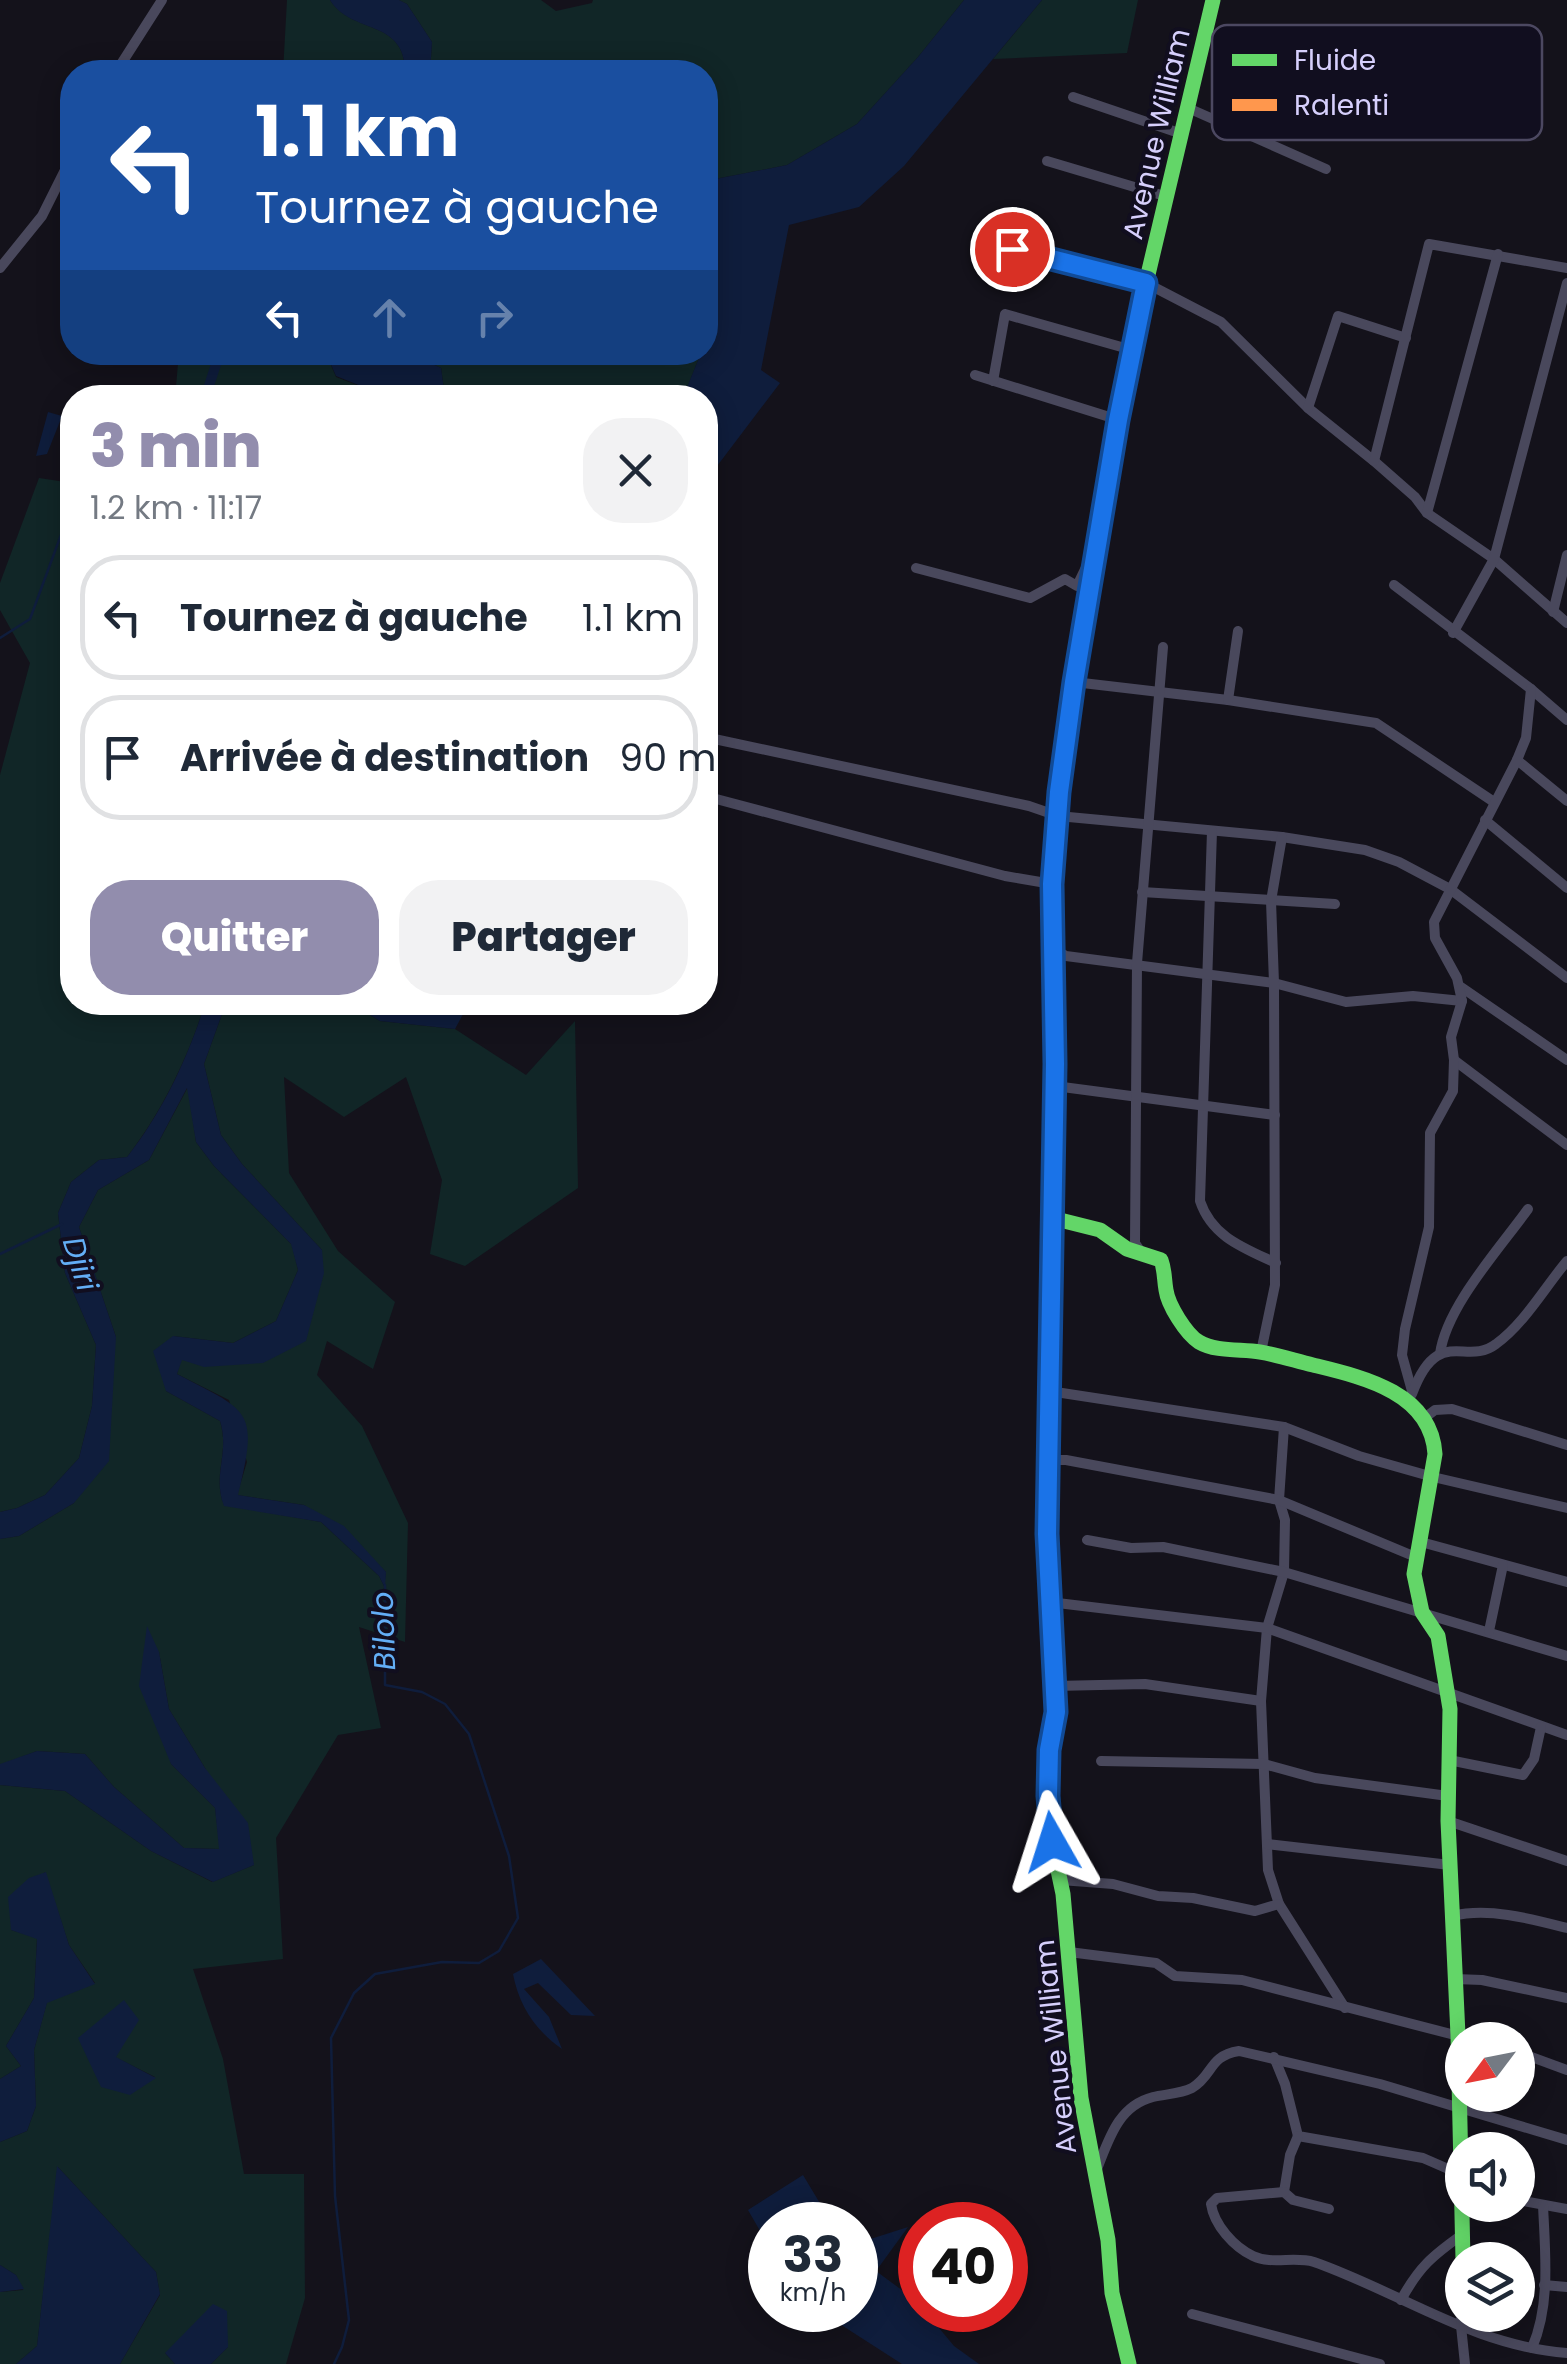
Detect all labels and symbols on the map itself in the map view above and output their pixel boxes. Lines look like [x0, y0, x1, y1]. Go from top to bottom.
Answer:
street label: Avenue William [1113, 25, 1200, 243]
legend [1212, 25, 1542, 140]
text: Fluide [1294, 41, 1376, 80]
text: Ralenti [1294, 86, 1389, 125]
pin [970, 207, 1055, 292]
water label: Djiri [52, 1231, 109, 1297]
water label: Bilolo [361, 1591, 406, 1671]
position arrow [1000, 1790, 1104, 1894]
street label: Avenue William [1025, 1938, 1086, 2156]
north arrow [1445, 2022, 1535, 2112]
speed limit sign: 40 [898, 2202, 1028, 2332]

